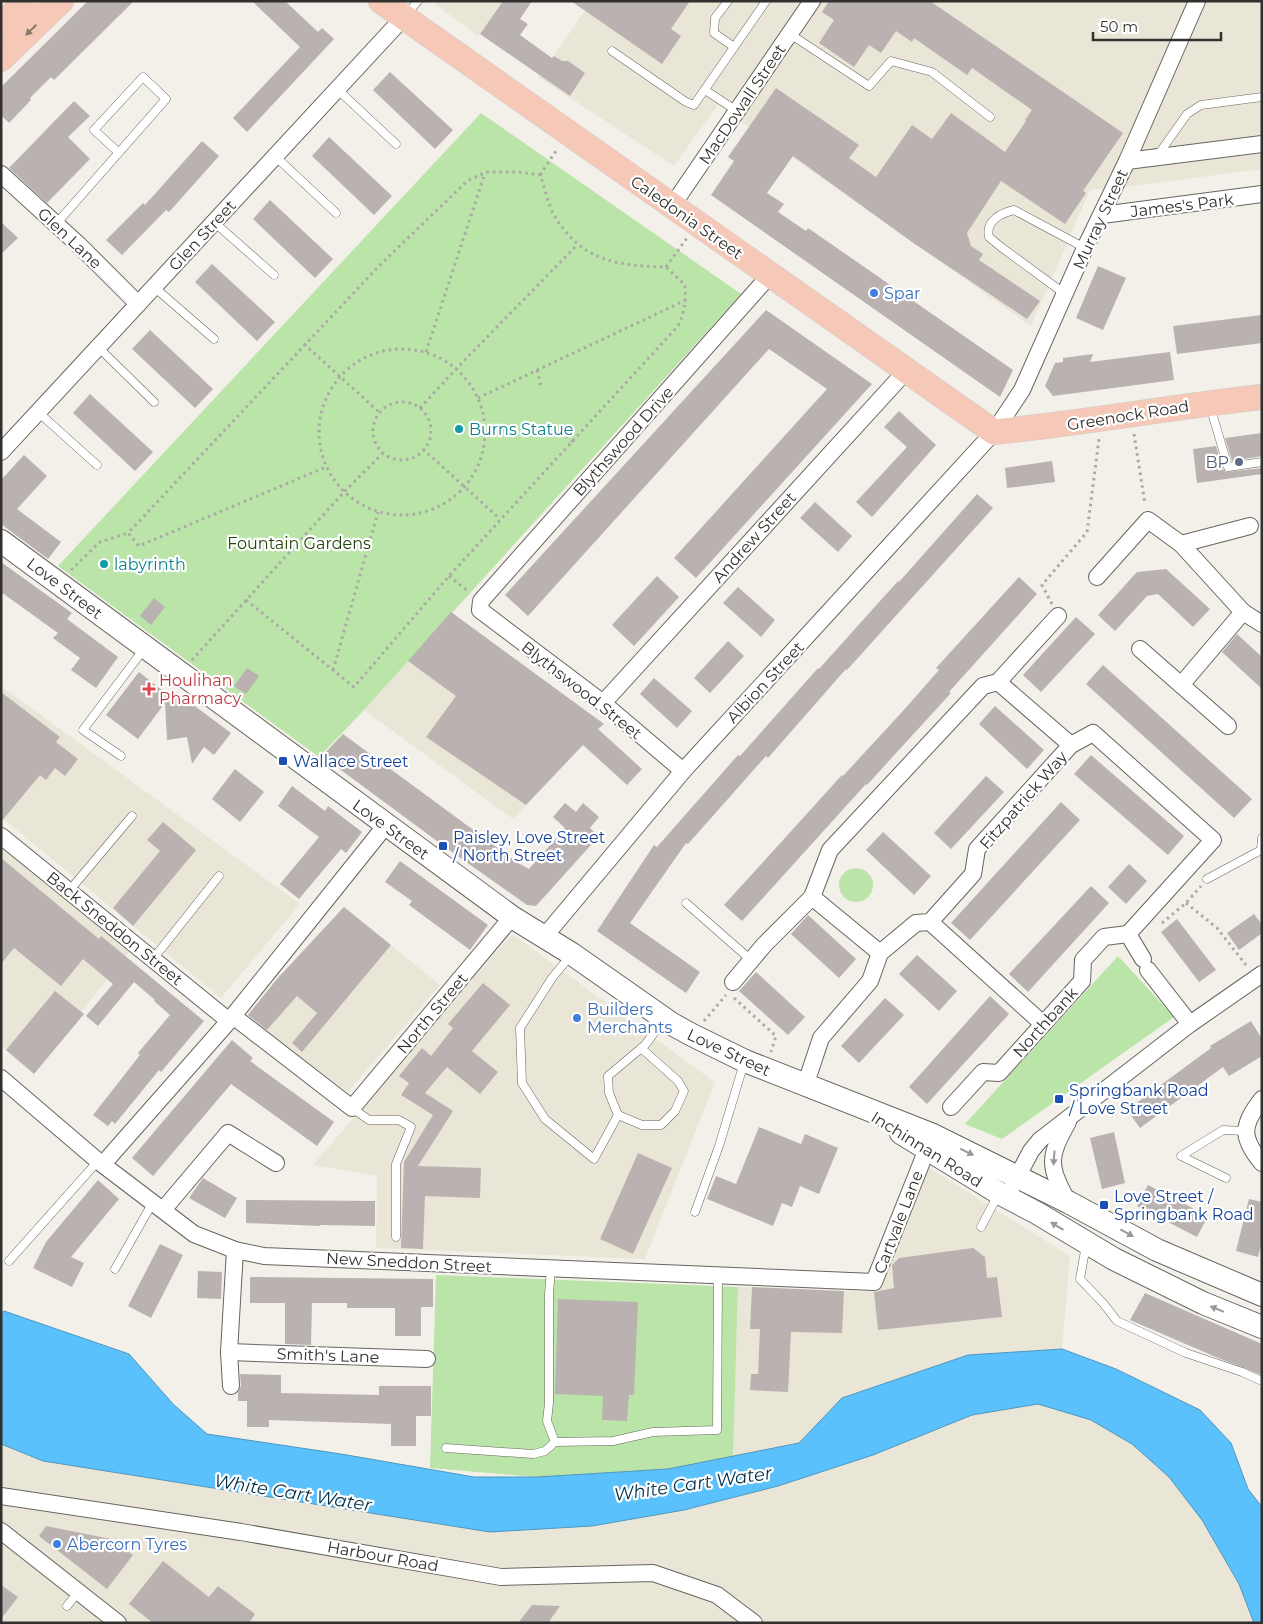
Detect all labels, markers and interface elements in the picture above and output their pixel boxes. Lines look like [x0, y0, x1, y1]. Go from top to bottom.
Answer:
scale bar [1093, 10, 1220, 42]
text: 50 m [1100, 17, 1138, 36]
one-way arrow [25, 24, 37, 36]
street label: MacDowall Street [695, 40, 790, 168]
street label: Murray Street [1069, 166, 1132, 272]
street label: Caledonia Street [627, 172, 747, 264]
street label: James's Park [1128, 190, 1235, 221]
street label: Glen Street [165, 196, 240, 275]
street label: Glen Lane [34, 204, 106, 273]
place label: Spar [884, 284, 921, 303]
marker: Spar [868, 287, 880, 299]
street label: Blythswood Drive [569, 383, 678, 500]
street label: Greenock Road [1066, 396, 1190, 435]
place label: Burns Statue [469, 420, 573, 439]
marker: Burns Statue [453, 423, 465, 435]
place label: BP [1205, 453, 1229, 472]
marker: BP [1233, 456, 1245, 468]
street label: Andrew Street [709, 488, 800, 587]
park label: Fountain Gardens [227, 534, 371, 553]
street label: Love Street [23, 554, 107, 623]
place label: labyrinth [114, 555, 186, 574]
marker: labyrinth [98, 558, 110, 570]
street label: Albion Street [723, 637, 808, 727]
street label: Blythswood Street [518, 638, 646, 744]
place label: Houlihan Pharmacy [159, 671, 241, 708]
marker: Houlihan Pharmacy [143, 683, 155, 695]
street label: Fitzpatrick Way [976, 747, 1071, 853]
place label: Wallace Street [293, 752, 409, 771]
marker: Wallace Street [277, 755, 289, 767]
street label: Love Street [349, 795, 433, 864]
place label: Paisley, Love Street / North Street [452, 828, 606, 865]
marker: Paisley, Love Street / North Street [437, 840, 449, 852]
street label: Back Sneddon Street [43, 868, 187, 989]
street label: North Street [393, 969, 472, 1058]
street label: Northbank [1009, 983, 1082, 1061]
place label: Builders Merchants [587, 1000, 673, 1037]
marker: Builders Merchants [571, 1012, 583, 1024]
street label: Love Street [684, 1025, 774, 1080]
place label: Springbank Road / Love Street [1068, 1081, 1209, 1118]
marker: Springbank Road / Love Street [1053, 1093, 1065, 1105]
street label: Inchinnan Road [868, 1108, 986, 1191]
one-way arrow [960, 1148, 974, 1156]
one-way arrow [1049, 1151, 1057, 1167]
street label: Cartvale Lane [870, 1168, 927, 1276]
place label: Love Street / Springbank Road [1114, 1187, 1254, 1224]
marker: Love Street / Springbank Road [1098, 1199, 1110, 1211]
one-way arrow [1051, 1221, 1064, 1230]
one-way arrow [1120, 1229, 1134, 1238]
street label: New Sneddon Street [325, 1249, 493, 1276]
one-way arrow [1209, 1304, 1224, 1312]
street label: Smith's Lane [276, 1344, 380, 1367]
water label: White Cart Water [613, 1462, 774, 1506]
water label: White Cart Water [213, 1470, 374, 1516]
place label: Abercorn Tyres [67, 1535, 187, 1554]
street label: Harbour Road [326, 1537, 440, 1576]
marker: Abercorn Tyres [51, 1538, 63, 1550]

